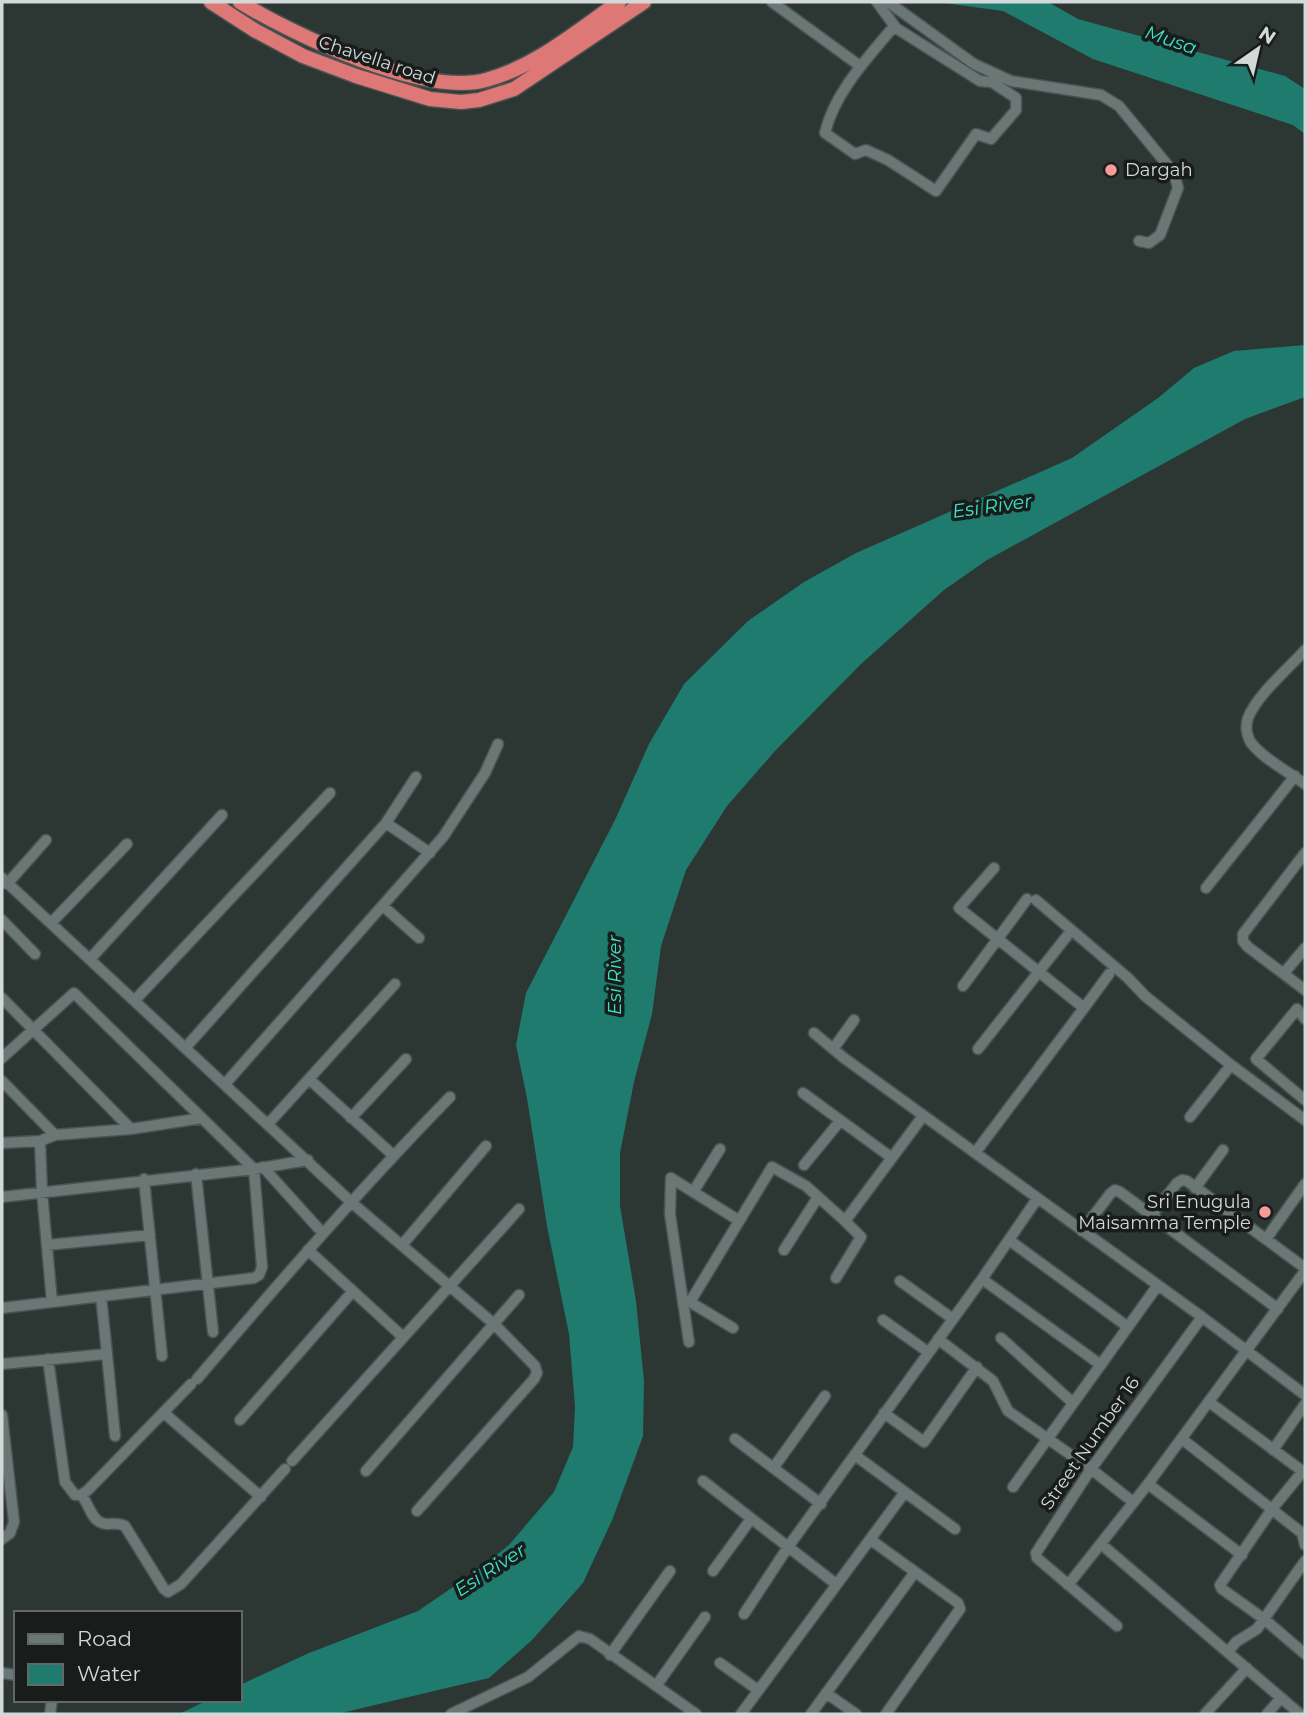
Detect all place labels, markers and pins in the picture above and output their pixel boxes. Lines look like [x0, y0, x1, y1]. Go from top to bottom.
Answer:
place label: Dargah [1125, 159, 1193, 181]
marker: Dargah [1103, 162, 1119, 178]
place label: Sri Enugula Maisamma Temple [1078, 1191, 1251, 1234]
marker: Sri Enugula Maisamma Temple [1257, 1204, 1273, 1220]

